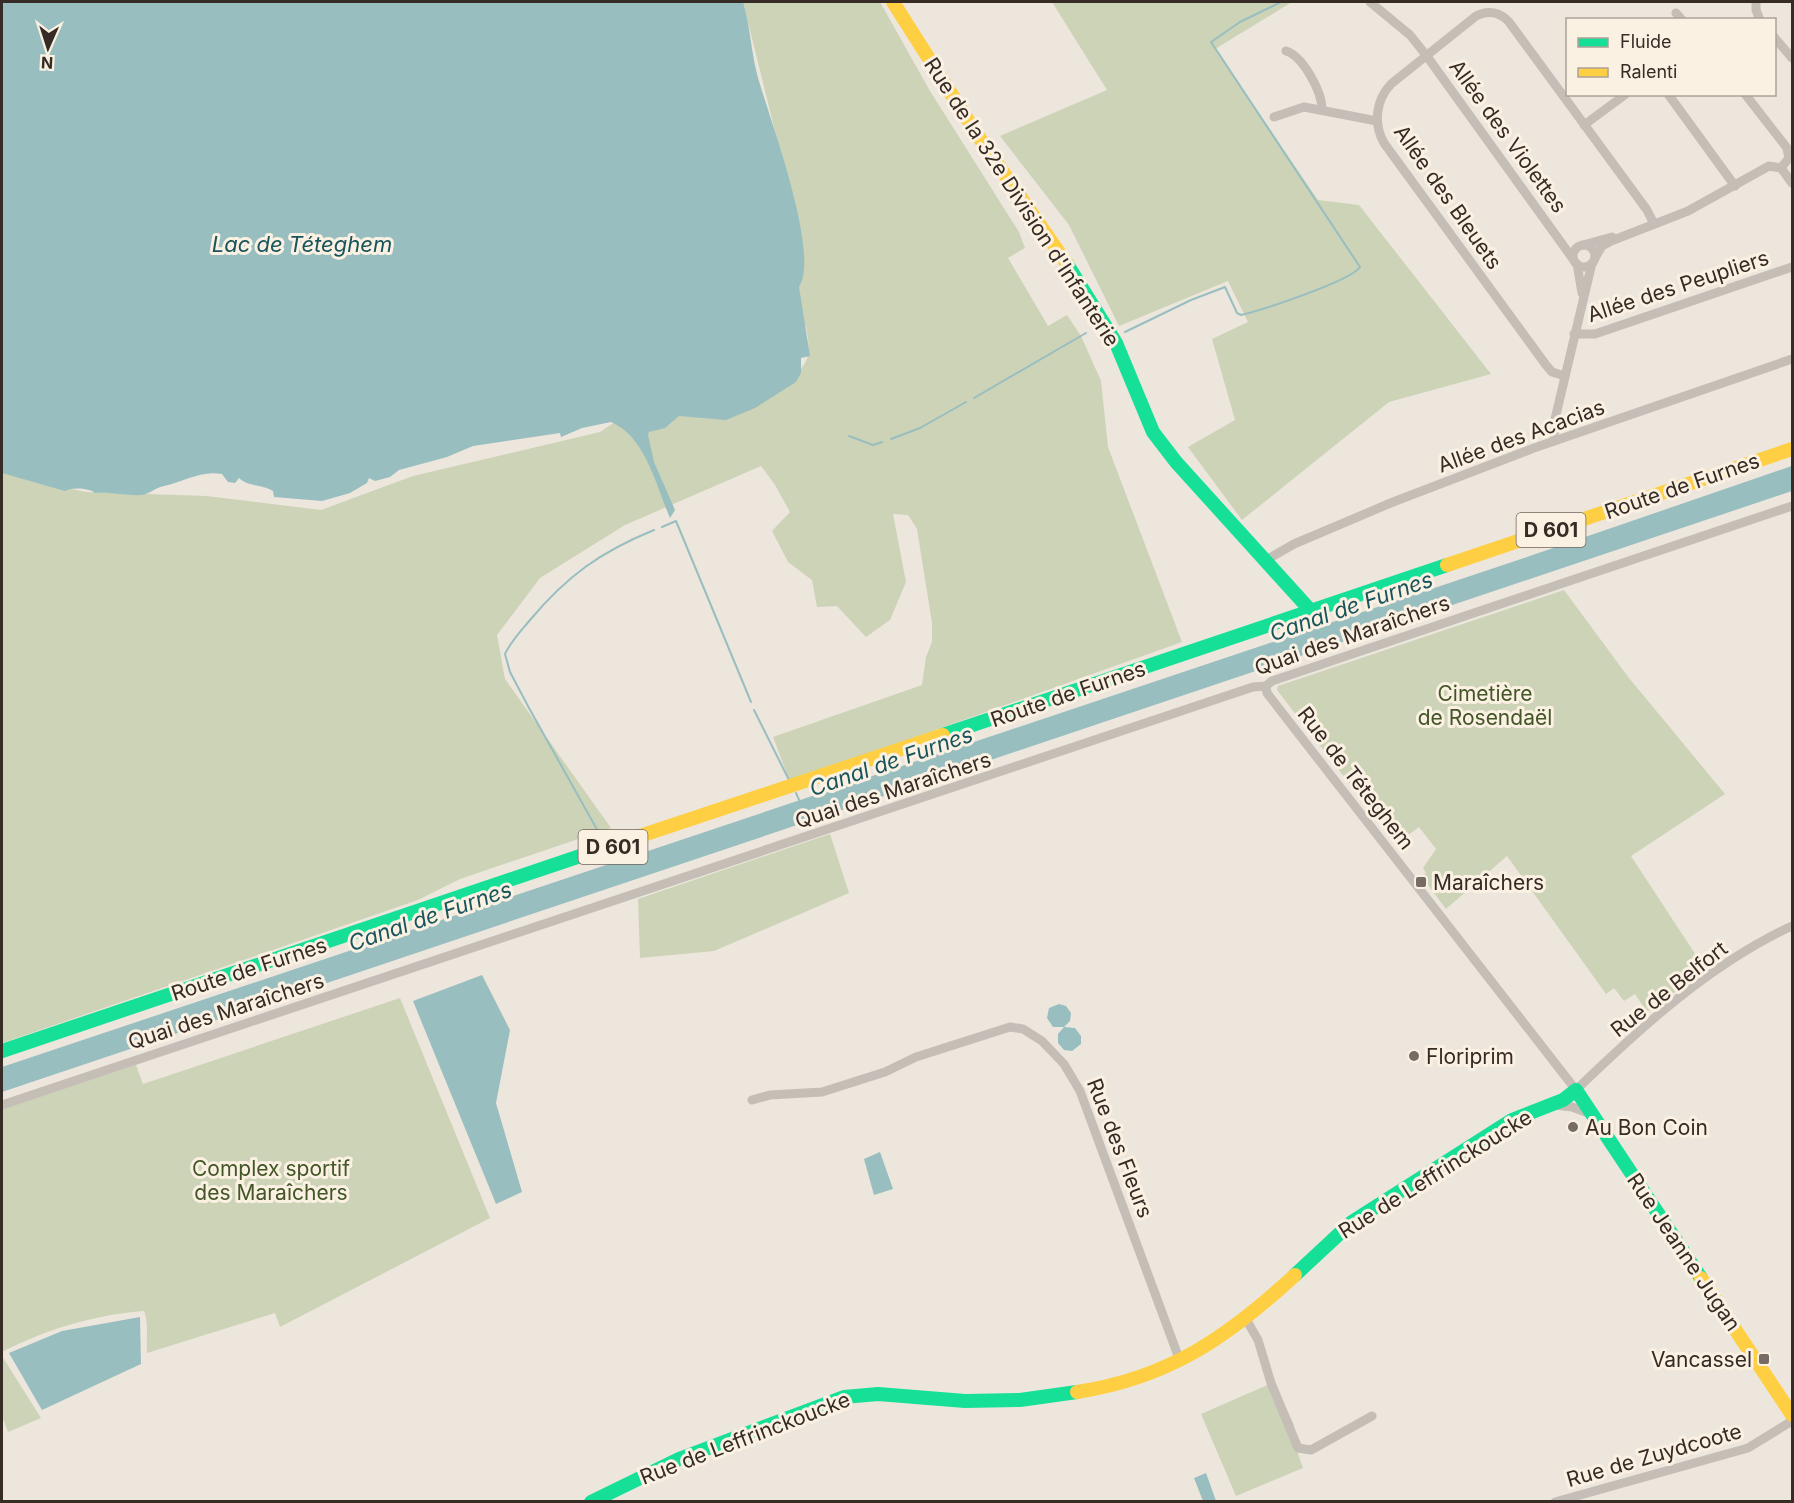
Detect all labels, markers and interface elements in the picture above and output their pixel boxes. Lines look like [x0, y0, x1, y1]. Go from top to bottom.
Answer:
north arrow [18, 18, 78, 78]
legend [1566, 18, 1776, 96]
text: Fluide [1620, 31, 1672, 52]
text: N [41, 53, 54, 73]
street label: Rue de la 32e Division d'Infanterie [919, 53, 1125, 351]
street label: Allée des Violettes [1444, 55, 1572, 217]
text: Ralenti [1620, 61, 1677, 82]
street label: Allée des Bleuets [1389, 120, 1507, 274]
water label: Lac de Téteghem [212, 231, 392, 257]
street label: Allée des Peupliers [1584, 245, 1772, 327]
street label: Allée des Acacias [1434, 394, 1608, 478]
street label: Route de Furnes [1601, 448, 1763, 524]
road number: D 601 [1516, 513, 1586, 547]
water label: Canal de Furnes [1266, 566, 1436, 646]
street label: Quai des Maraîchers [1251, 590, 1453, 680]
street label: Route de Furnes [987, 656, 1149, 732]
park label: Cimetière de Rosendaël [1418, 681, 1552, 730]
street label: Rue de Téteghem [1293, 702, 1419, 854]
water label: Canal de Furnes [806, 721, 976, 801]
street label: Quai des Maraîchers [792, 747, 994, 833]
road number: D 601 [578, 830, 648, 864]
place label: Maraîchers [1433, 870, 1544, 895]
marker: Maraîchers [1414, 875, 1428, 889]
water label: Canal de Furnes [345, 876, 515, 956]
street label: Route de Furnes [168, 932, 330, 1006]
street label: Rue de Belfort [1606, 936, 1732, 1042]
street label: Quai des Maraîchers [125, 968, 327, 1054]
place label: Floriprim [1426, 1044, 1514, 1069]
marker: Floriprim [1407, 1049, 1421, 1063]
street label: Rue des Fleurs [1082, 1075, 1158, 1221]
street label: Rue de Leffrinckoucke [1334, 1104, 1536, 1244]
place label: Au Bon Coin [1585, 1115, 1708, 1140]
marker: Au Bon Coin [1566, 1120, 1580, 1134]
park label: Complex sportif des Maraîchers [192, 1156, 350, 1205]
street label: Rue Jeanne Jugan [1622, 1168, 1746, 1336]
place label: Vancassel [1651, 1347, 1752, 1372]
marker: Vancassel [1757, 1352, 1771, 1366]
street label: Rue de Leffrinckoucke [636, 1386, 854, 1490]
street label: Rue de Zuydcoote [1564, 1418, 1744, 1492]

